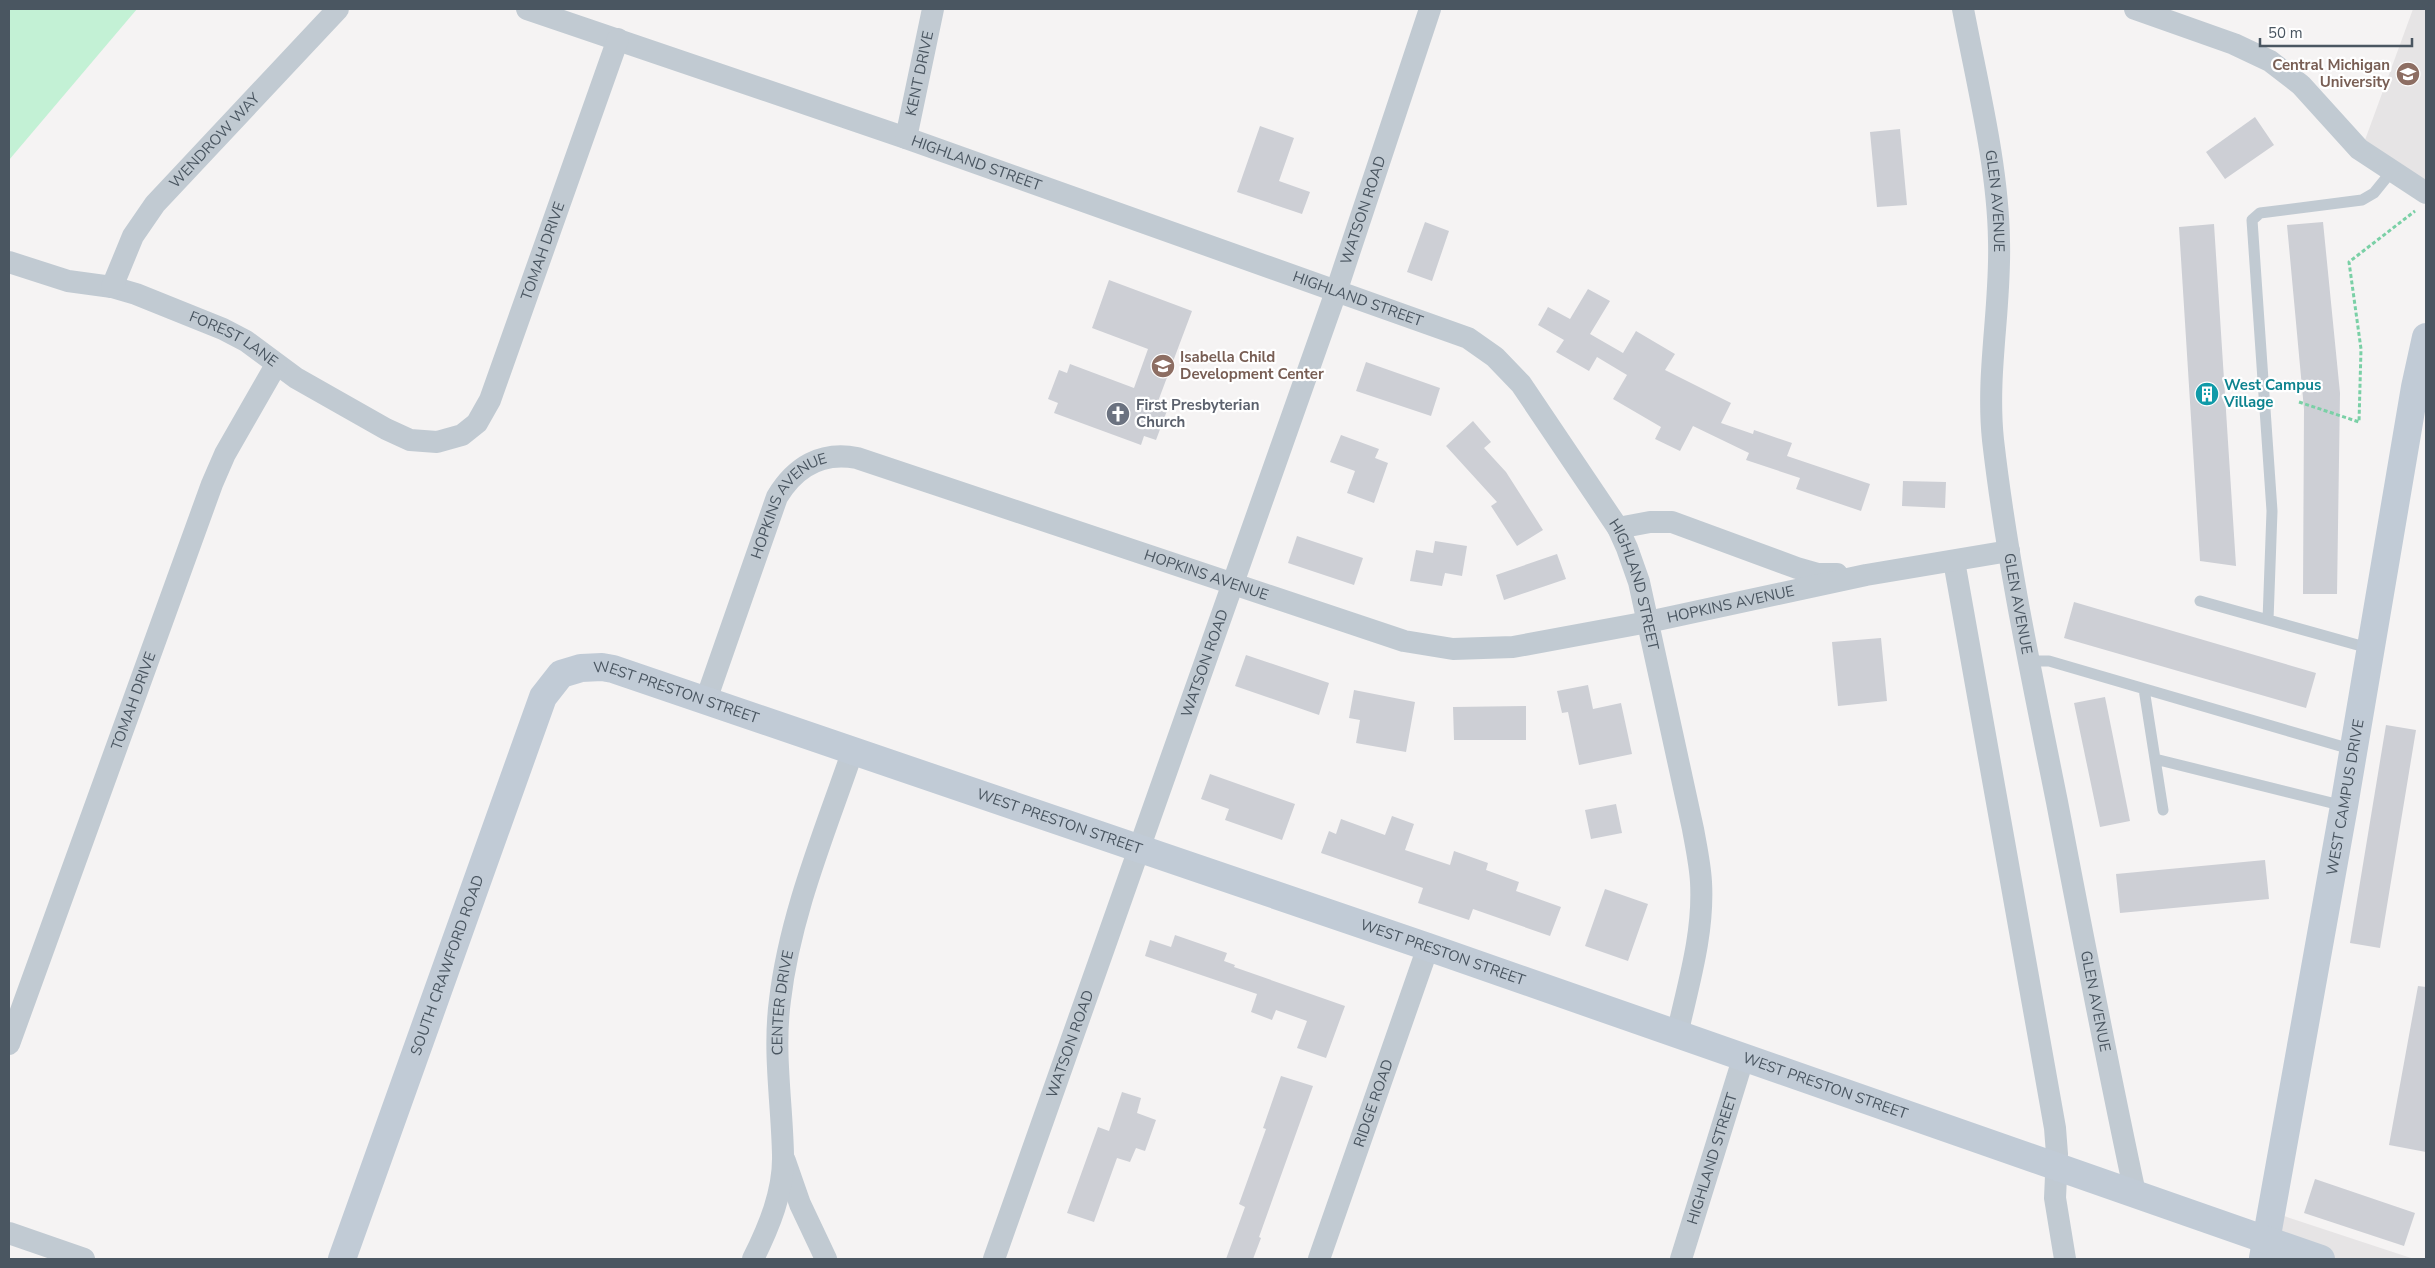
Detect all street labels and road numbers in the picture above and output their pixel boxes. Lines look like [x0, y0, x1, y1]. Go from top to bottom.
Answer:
street label: KENT DRIVE [901, 29, 938, 118]
street label: WENDROW WAY [165, 88, 265, 193]
street label: HIGHLAND STREET [908, 131, 1044, 195]
street label: GLEN AVENUE [1980, 148, 2009, 252]
street label: WATSON ROAD [1336, 153, 1391, 267]
street label: TOMAH DRIVE [516, 199, 570, 303]
street label: HIGHLAND STREET [1290, 266, 1426, 331]
street label: FOREST LANE [186, 306, 282, 371]
street label: HOPKINS AVENUE [746, 448, 829, 562]
street label: HIGHLAND STREET [1604, 515, 1664, 652]
street label: HOPKINS AVENUE [1142, 545, 1271, 605]
street label: GLEN AVENUE [1999, 551, 2037, 656]
street label: HOPKINS AVENUE [1665, 581, 1796, 628]
street label: WATSON ROAD [1176, 606, 1233, 720]
street label: TOMAH DRIVE [106, 649, 160, 753]
street label: WEST PRESTON STREET [593, 657, 762, 728]
street label: WEST CAMPUS DRIVE [2322, 718, 2369, 877]
street label: WEST PRESTON STREET [974, 784, 1145, 859]
street label: SOUTH CRAWFORD ROAD [406, 872, 489, 1058]
street label: WEST PRESTON STREET [1358, 915, 1528, 990]
street label: CENTER DRIVE [767, 948, 798, 1056]
street label: GLEN AVENUE [2076, 949, 2115, 1054]
street label: WATSON ROAD [1042, 987, 1098, 1101]
street label: WEST PRESTON STREET [1740, 1048, 1910, 1124]
street label: RIDGE ROAD [1349, 1057, 1398, 1150]
street label: HIGHLAND STREET [1682, 1090, 1742, 1227]

